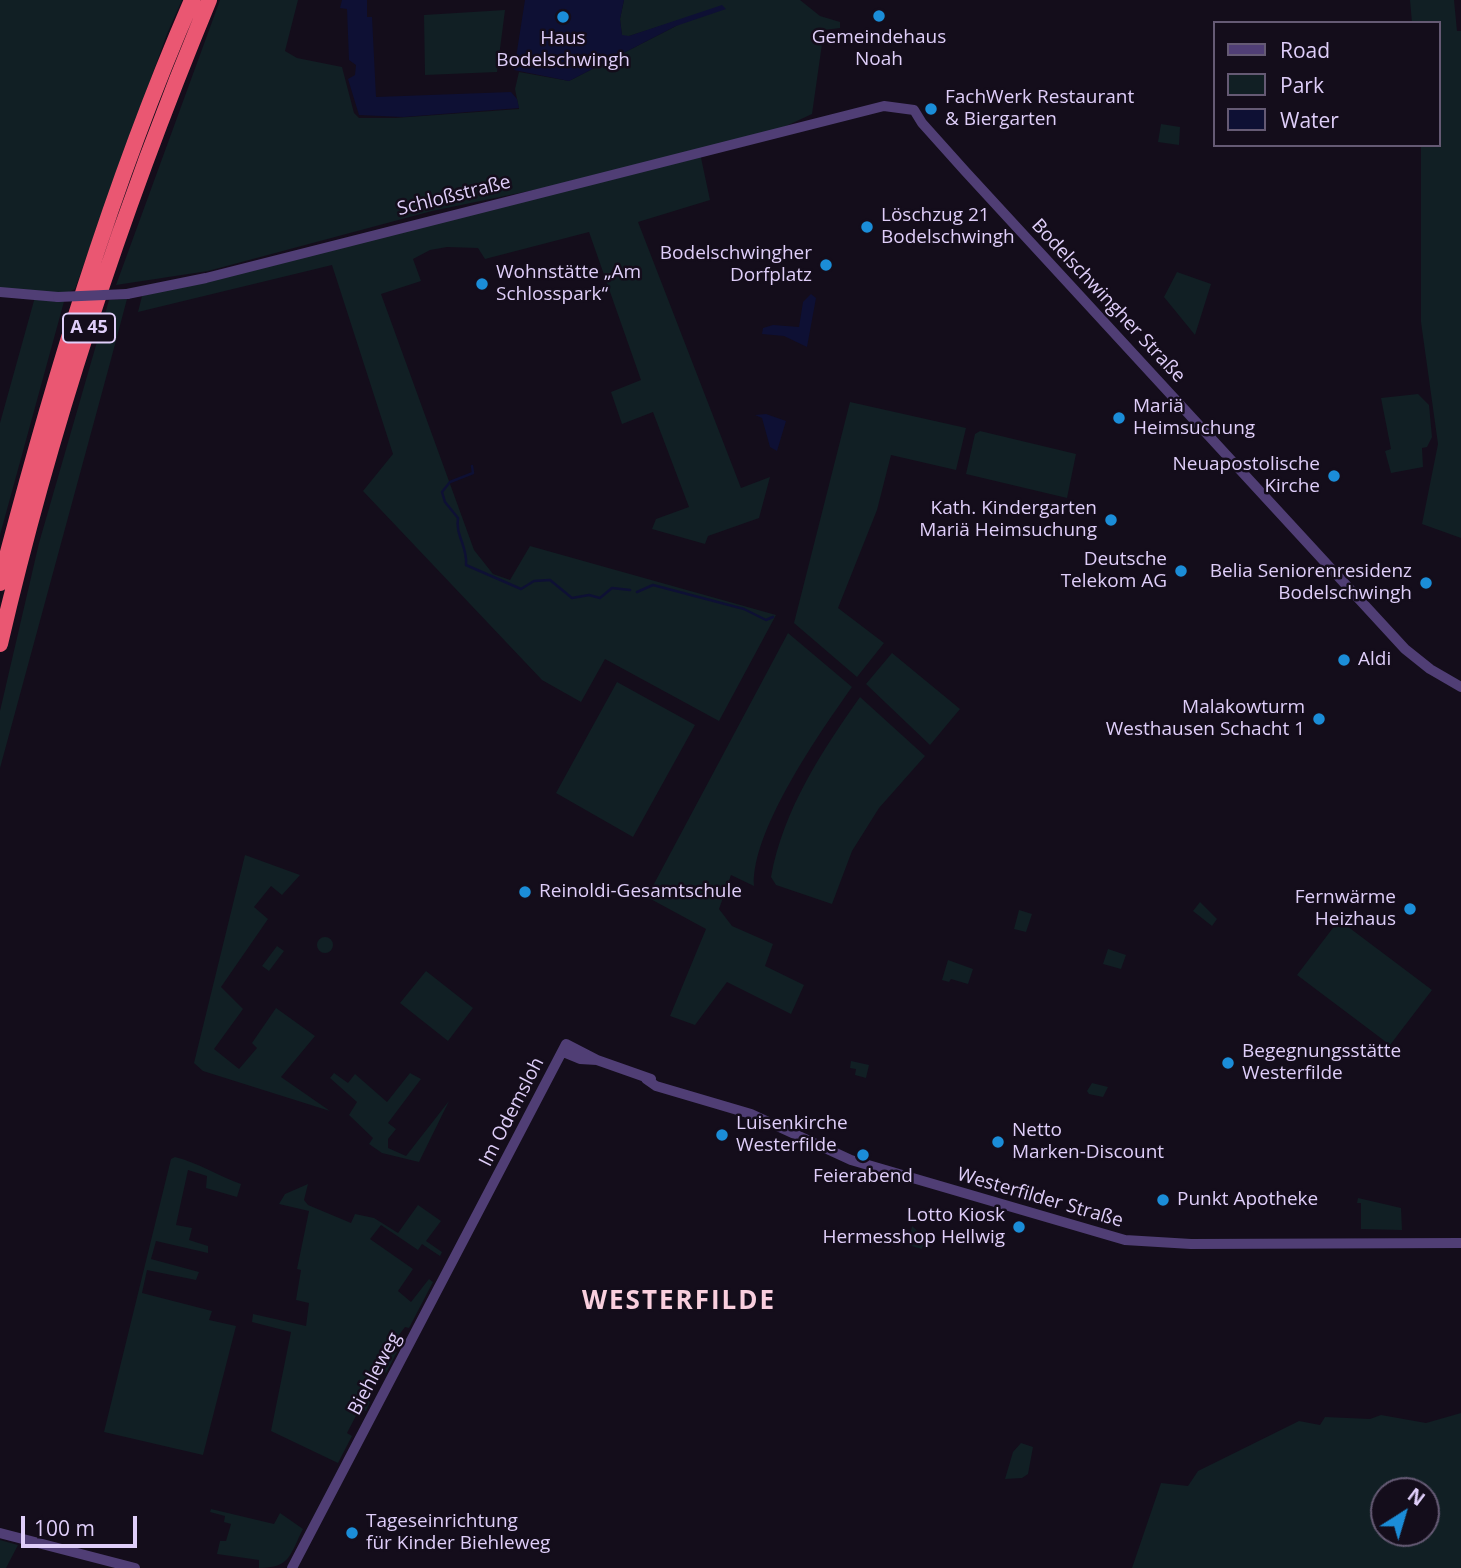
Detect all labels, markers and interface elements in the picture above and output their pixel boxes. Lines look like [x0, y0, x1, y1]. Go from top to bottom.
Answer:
marker: Gemeindehaus Noah [871, 8, 887, 24]
marker: Haus Bodelschwingh [555, 9, 571, 25]
legend [1212, 21, 1440, 147]
place label: Gemeindehaus Noah [812, 27, 946, 71]
place label: Haus Bodelschwingh [496, 28, 630, 72]
text: Road [1280, 36, 1330, 64]
text: Park [1280, 71, 1324, 99]
place label: FachWerk Restaurant & Biergarten [945, 87, 1134, 131]
marker: FachWerk Restaurant & Biergarten [923, 101, 939, 117]
text: Water [1280, 106, 1339, 134]
street label: Schloßstraße [395, 171, 513, 221]
place label: Löschzug 21 Bodelschwingh [881, 205, 1015, 249]
street label: Bodelschwingher Straße [1026, 215, 1190, 387]
marker: Löschzug 21 Bodelschwingh [859, 219, 875, 235]
place label: Bodelschwingher Dorfplatz [660, 243, 812, 287]
marker: Bodelschwingher Dorfplatz [818, 257, 834, 273]
place label: Wohnstätte „Am Schlosspark“ [496, 262, 641, 306]
marker: Wohnstätte „Am Schlosspark“ [474, 276, 490, 292]
road number: A 45 [63, 314, 115, 342]
place label: Mariä Heimsuchung [1133, 396, 1255, 440]
marker: Mariä Heimsuchung [1111, 410, 1127, 426]
place label: Neuapostolische Kirche [1172, 454, 1320, 498]
marker: Neuapostolische Kirche [1326, 468, 1342, 484]
place label: Kath. Kindergarten Mariä Heimsuchung [919, 498, 1097, 542]
marker: Kath. Kindergarten Mariä Heimsuchung [1103, 512, 1119, 528]
place label: Deutsche Telekom AG [1061, 549, 1167, 593]
place label: Belia Seniorenresidenz Bodelschwingh [1210, 561, 1412, 605]
marker: Deutsche Telekom AG [1173, 563, 1189, 579]
marker: Belia Seniorenresidenz Bodelschwingh [1418, 575, 1434, 591]
place label: Aldi [1358, 649, 1391, 671]
marker: Aldi [1336, 652, 1352, 668]
place label: Malakowturm Westhausen Schacht 1 [1106, 697, 1305, 741]
marker: Malakowturm Westhausen Schacht 1 [1311, 711, 1327, 727]
place label: Reinoldi-Gesamtschule [539, 881, 742, 903]
marker: Reinoldi-Gesamtschule [517, 884, 533, 900]
place label: Fernwärme Heizhaus [1295, 887, 1396, 931]
marker: Fernwärme Heizhaus [1402, 901, 1418, 917]
place label: Begegnungsstätte Westerfilde [1242, 1041, 1401, 1085]
street label: Im Odemsloh [475, 1054, 549, 1170]
marker: Begegnungsstätte Westerfilde [1220, 1055, 1236, 1071]
place label: Luisenkirche Westerfilde [736, 1113, 848, 1157]
place label: Netto Marken-Discount [1012, 1120, 1164, 1164]
marker: Luisenkirche Westerfilde [714, 1127, 730, 1143]
marker: Netto Marken-Discount [990, 1134, 1006, 1150]
marker: Feierabend [855, 1147, 871, 1163]
street label: Westerfilder Straße [954, 1163, 1126, 1233]
place label: Feierabend [813, 1166, 913, 1188]
place label: Punkt Apotheke [1177, 1189, 1318, 1211]
marker: Punkt Apotheke [1155, 1192, 1171, 1208]
place label: Lotto Kiosk Hermesshop Hellwig [822, 1205, 1005, 1249]
marker: Lotto Kiosk Hermesshop Hellwig [1011, 1219, 1027, 1235]
district label: WESTERFILDE [583, 1286, 775, 1318]
street label: Biehleweg [344, 1329, 406, 1419]
north arrow [1370, 1477, 1440, 1547]
text: N [1402, 1482, 1430, 1512]
scale bar [24, 1502, 140, 1546]
place label: Tageseinrichtung für Kinder Biehleweg [366, 1511, 550, 1555]
text: 100 m [34, 1514, 95, 1542]
marker: Tageseinrichtung für Kinder Biehleweg [344, 1525, 360, 1541]

